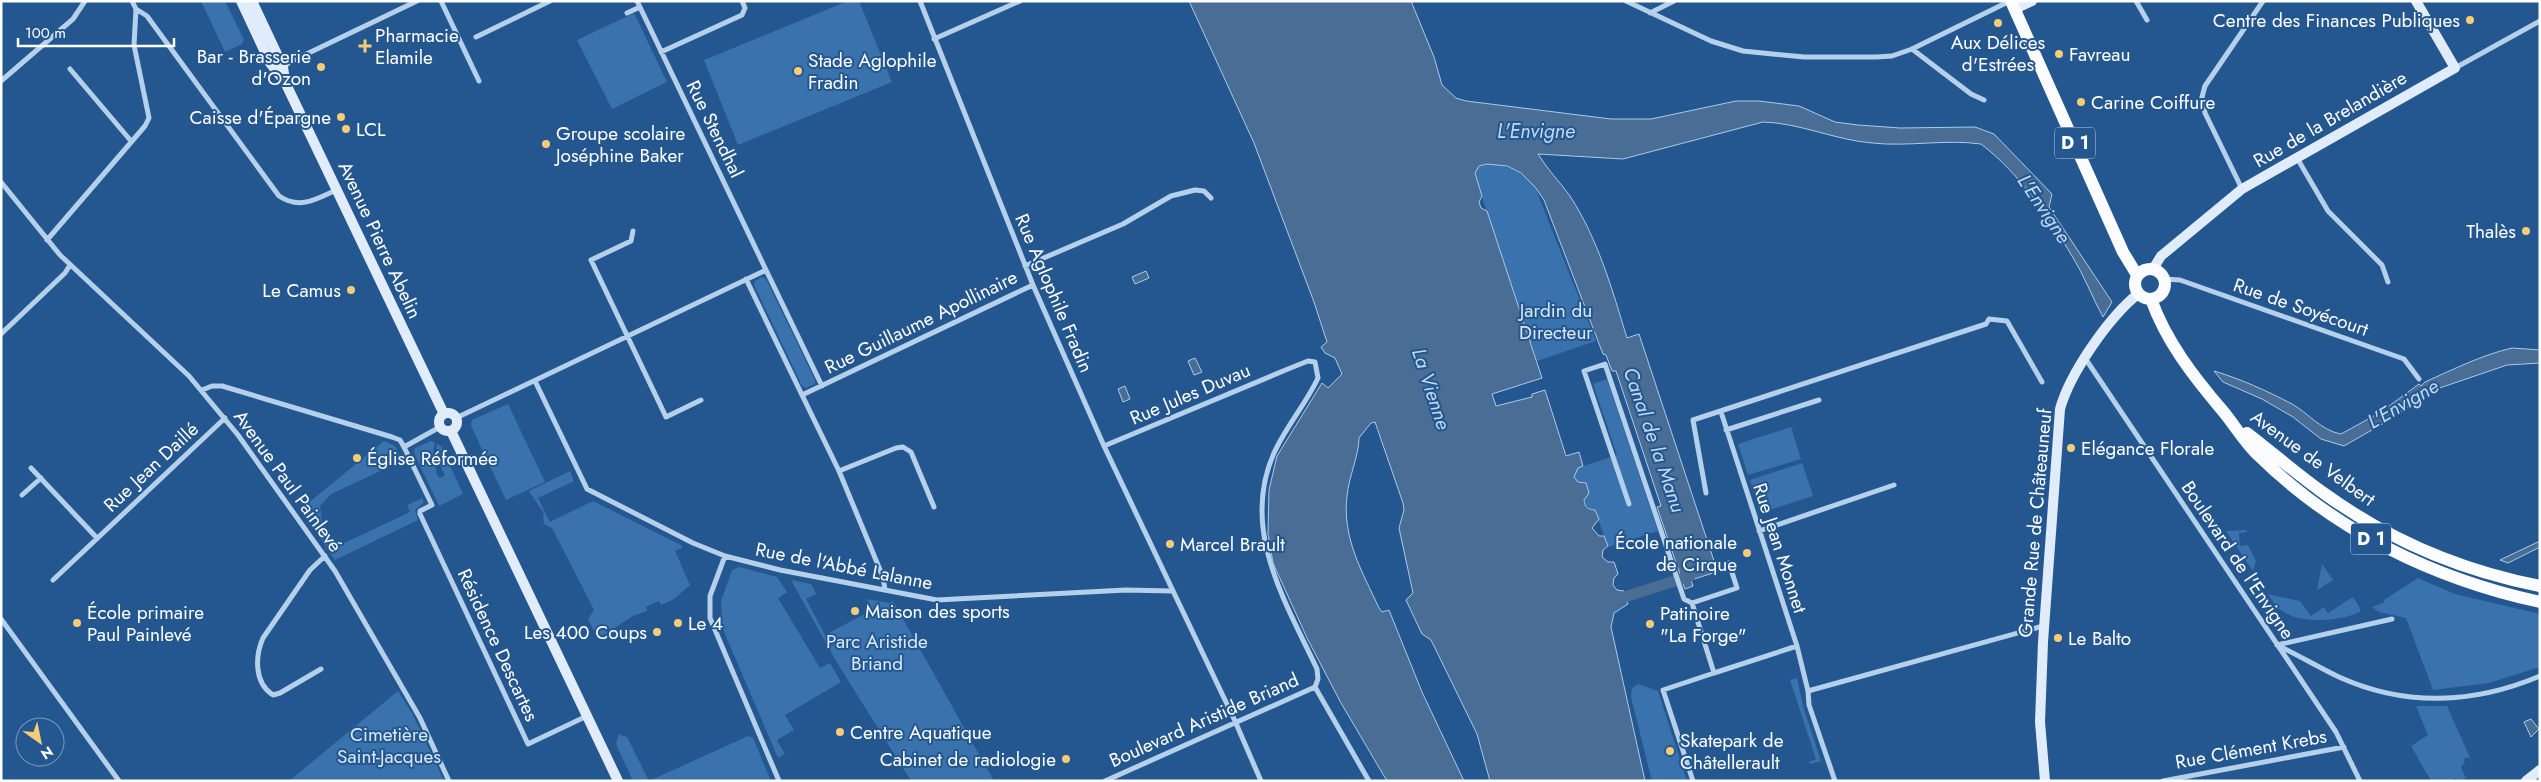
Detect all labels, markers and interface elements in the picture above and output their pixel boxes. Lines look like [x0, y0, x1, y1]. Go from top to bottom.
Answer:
place label: Centre des Finances Publiques [2213, 7, 2460, 34]
marker: Centre des Finances Publiques [2464, 14, 2476, 26]
scale bar [18, 15, 174, 47]
marker: Aux Délices d'Estrées [1992, 17, 2004, 29]
text: 100 m [25, 22, 66, 44]
place label: Pharmacie Elamile [375, 22, 459, 71]
place label: Aux Délices d'Estrées [1951, 29, 2046, 78]
marker: Pharmacie Elamile [359, 40, 371, 52]
place label: Favreau [2069, 41, 2130, 68]
place label: Bar - Brasserie d'Ozon [197, 43, 311, 92]
place label: Stade Aglophile Fradin [808, 47, 937, 96]
marker: Favreau [2053, 48, 2065, 60]
marker: Bar - Brasserie d'Ozon [315, 61, 327, 73]
street label: Rue de la Brelandière [2248, 64, 2412, 174]
marker: Stade Aglophile Fradin [792, 65, 804, 77]
street label: Rue Stendhal [680, 76, 750, 182]
place label: Carine Coiffure [2091, 89, 2215, 116]
marker: Carine Coiffure [2075, 96, 2087, 108]
place label: Caisse d'Épargne [190, 104, 331, 131]
marker: Caisse d'Épargne [335, 111, 347, 123]
place label: LCL [356, 116, 386, 143]
water label: L'Envigne [1497, 117, 1575, 146]
place label: Groupe scolaire Joséphine Baker [553, 120, 685, 169]
marker: LCL [340, 123, 352, 135]
road number: D 1 [2055, 128, 2095, 158]
marker: Groupe scolaire Joséphine Baker [540, 138, 552, 150]
street label: Avenue Pierre Abelin [332, 157, 428, 323]
water label: L'Envigne [2010, 169, 2078, 249]
street label: Rue Aglophile Fradin [1008, 209, 1100, 377]
place label: Thalès [2466, 218, 2516, 245]
marker: Thalès [2520, 225, 2532, 237]
street label: Rue Guillaume Apollinaire [820, 263, 1022, 380]
street label: Rue de Soyécourt [2230, 271, 2373, 343]
place label: Le Camus [262, 277, 341, 304]
marker: Le Camus [345, 284, 357, 296]
park label: Jardin du Directeur [1517, 297, 1593, 346]
water label: La Vienne [1404, 345, 1458, 433]
street label: Rue Jules Duvau [1126, 356, 1254, 432]
water label: Canal de la Manu [1616, 363, 1692, 517]
water label: L'Envigne [2362, 372, 2444, 436]
street label: Avenue Paul Painlevé [227, 404, 349, 558]
street label: Avenue de Velbert [2245, 404, 2381, 513]
street label: Grande Rue de Châteauneuf [2012, 407, 2059, 639]
street label: Rue Jean Daillé [98, 416, 205, 518]
place label: Elégance Florale [2081, 435, 2214, 462]
marker: Elégance Florale [2065, 442, 2077, 454]
place label: Église Réformée [367, 445, 498, 472]
marker: Église Réformée [351, 452, 363, 464]
street label: Boulevard de l'Envigne [2175, 475, 2301, 645]
street label: Rue Jean Monnet [1746, 479, 1814, 617]
road number: D 1 [2351, 524, 2391, 554]
place label: École nationale de Cirque [1615, 529, 1737, 578]
place label: Marcel Brault [1180, 531, 1285, 558]
street label: Rue de l'Abbé Lalanne [753, 536, 935, 596]
marker: Marcel Brault [1164, 538, 1176, 550]
marker: École nationale de Cirque [1741, 547, 1753, 559]
street label: Résidence Descartes [451, 564, 545, 726]
place label: Maison des sports [865, 598, 1010, 625]
place label: École primaire Paul Painlevé [87, 599, 204, 648]
place label: Patinoire "La Forge" [1660, 600, 1747, 649]
marker: Maison des sports [849, 605, 861, 617]
place label: Le 4 [688, 610, 723, 637]
marker: École primaire Paul Painlevé [71, 617, 83, 629]
marker: Le 4 [672, 617, 684, 629]
marker: Patinoire "La Forge" [1644, 618, 1656, 630]
place label: Les 400 Coups [524, 619, 647, 646]
place label: Le Balto [2068, 625, 2131, 652]
marker: Les 400 Coups [651, 626, 663, 638]
park label: Parc Aristide Briand [826, 628, 928, 677]
marker: Le Balto [2052, 632, 2064, 644]
street label: Boulevard Aristide Briand [1105, 666, 1303, 774]
north arrow [15, 717, 65, 767]
place label: Centre Aquatique [850, 719, 992, 746]
park label: Cimetière Saint-Jacques [337, 721, 441, 770]
street label: Rue Clément Krebs [2173, 722, 2329, 776]
marker: Centre Aquatique [834, 726, 846, 738]
place label: Skatepark de Châtellerault [1680, 727, 1784, 776]
text: N [37, 741, 57, 764]
marker: Skatepark de Châtellerault [1664, 745, 1676, 757]
place label: Cabinet de radiologie [880, 746, 1056, 773]
marker: Cabinet de radiologie [1060, 753, 1072, 765]

